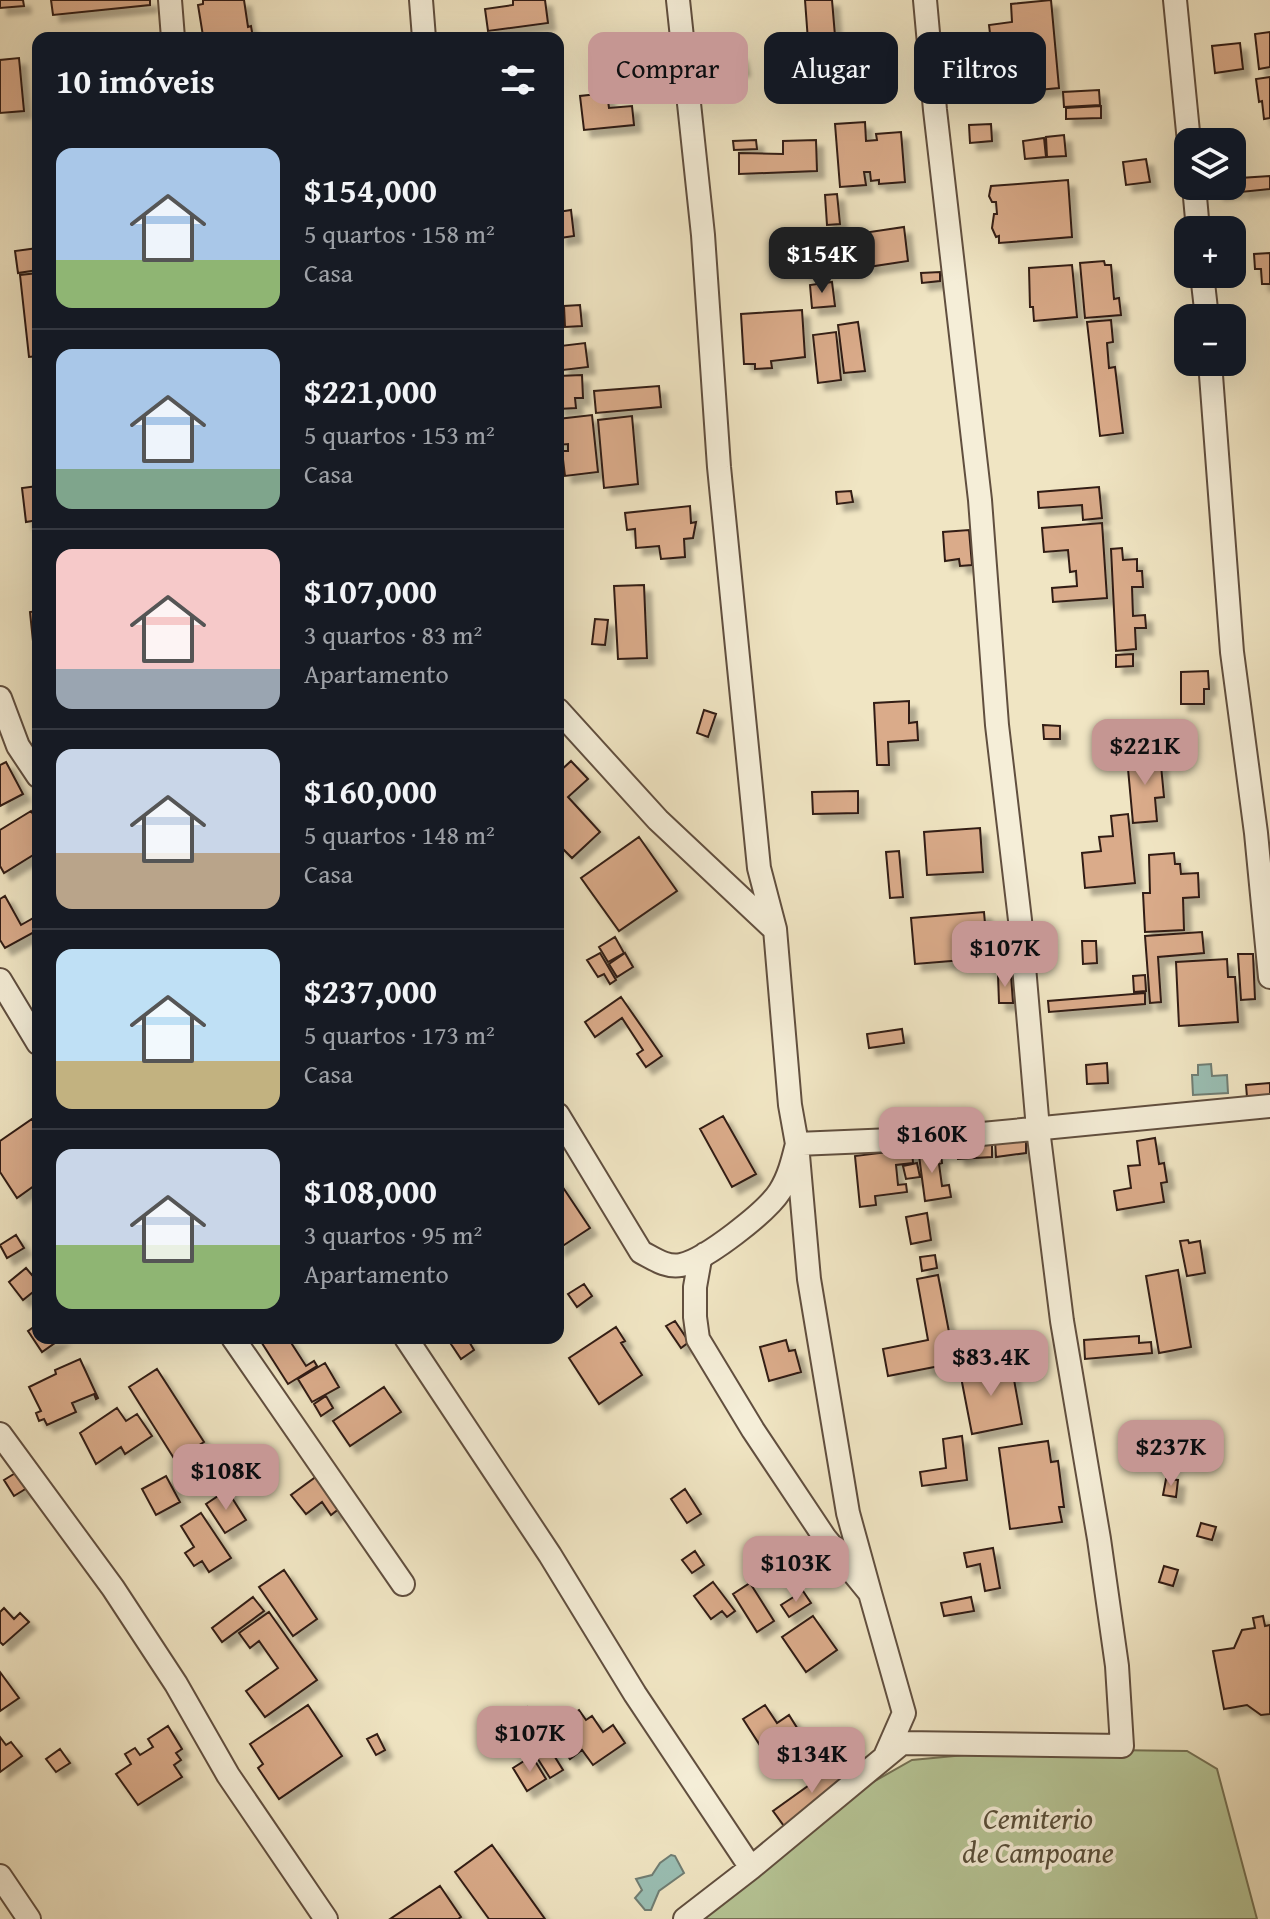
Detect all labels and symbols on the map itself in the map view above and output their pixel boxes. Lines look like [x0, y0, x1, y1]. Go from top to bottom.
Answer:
pin: $154K [766, 227, 878, 295]
pin: $221K [1089, 719, 1201, 787]
pin: $107K [949, 921, 1061, 989]
pin: $160K [876, 1107, 988, 1175]
pin: $83.4K [926, 1330, 1056, 1398]
pin: $237K [1115, 1420, 1227, 1488]
pin: $108K [170, 1444, 282, 1512]
pin: $103K [740, 1536, 852, 1604]
pin: $107K [474, 1706, 586, 1774]
pin: $134K [756, 1727, 868, 1795]
park label: Cemiterio de Campoane [962, 1796, 1114, 1874]

